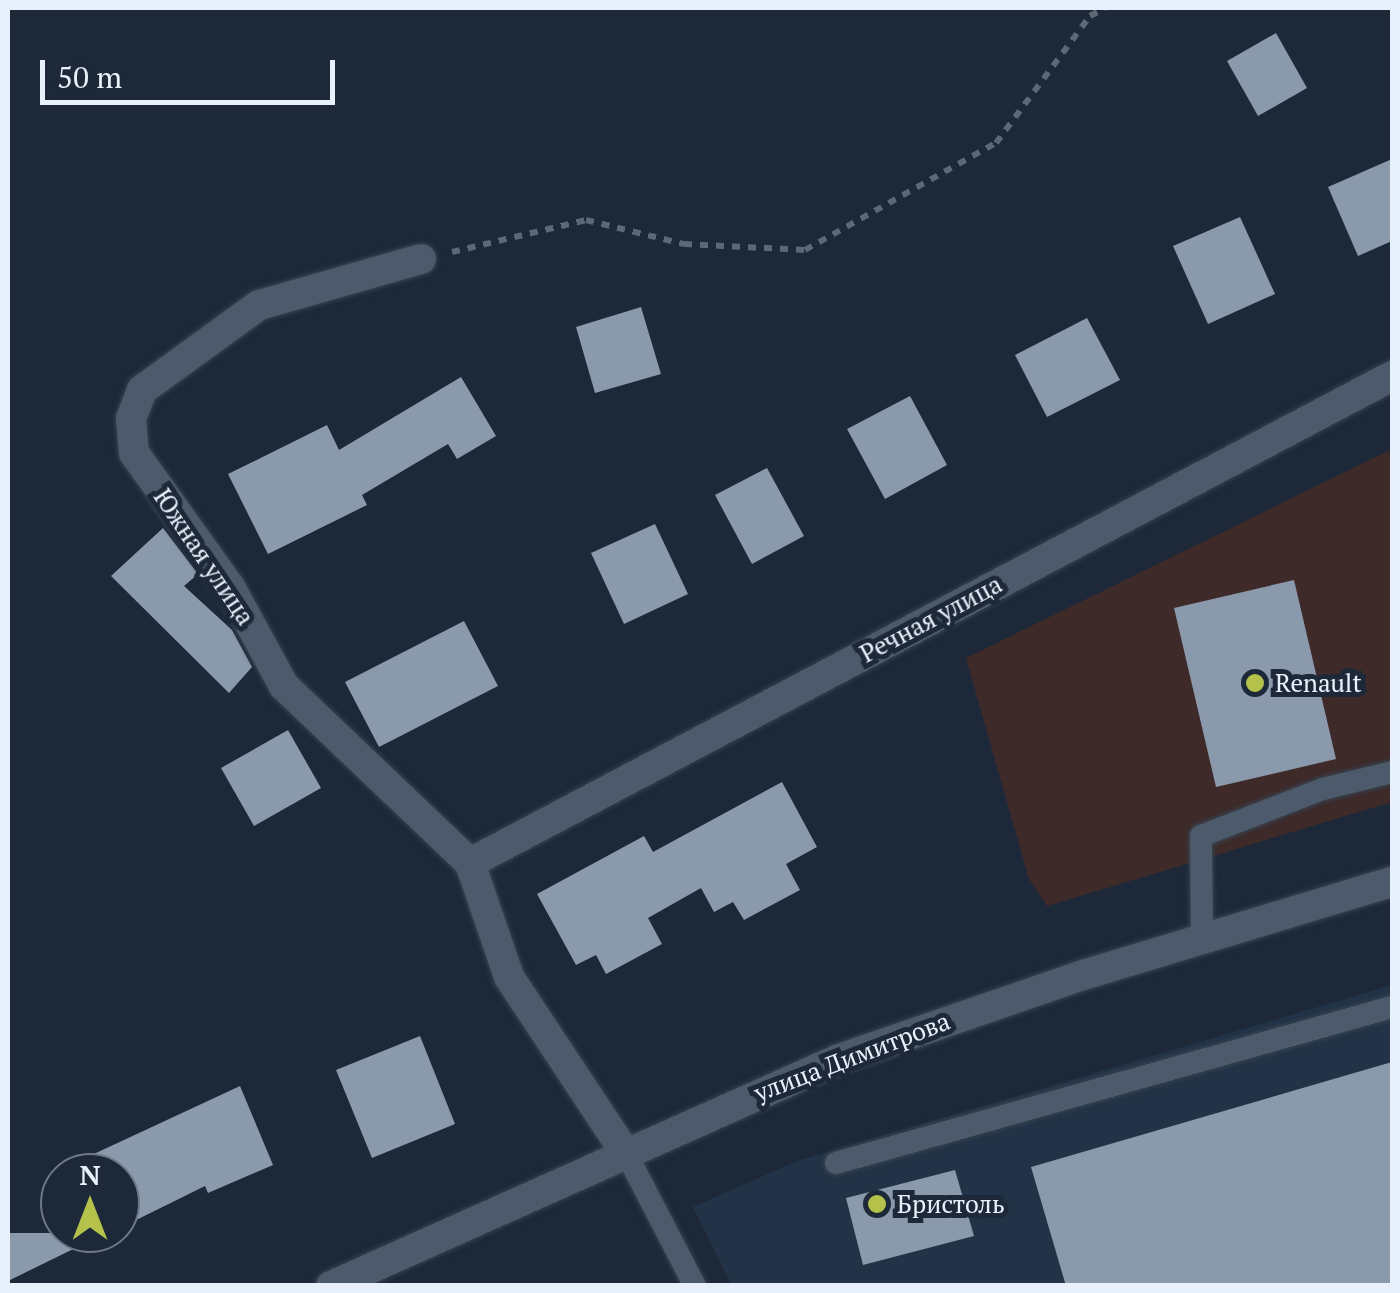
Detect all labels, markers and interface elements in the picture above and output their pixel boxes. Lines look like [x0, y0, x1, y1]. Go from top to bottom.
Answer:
scale bar [45, 40, 340, 102]
text: 50 m [57, 57, 122, 97]
street label: Южная улица [147, 483, 261, 631]
street label: Речная улица [855, 569, 1007, 669]
place label: Renault [1275, 668, 1362, 698]
marker: Renault [1244, 672, 1266, 694]
street label: улица Димитрова [750, 1006, 954, 1108]
north arrow [40, 1153, 140, 1253]
text: N [79, 1156, 101, 1193]
place label: Бристоль [897, 1189, 1005, 1219]
marker: Бристоль [866, 1193, 888, 1215]

